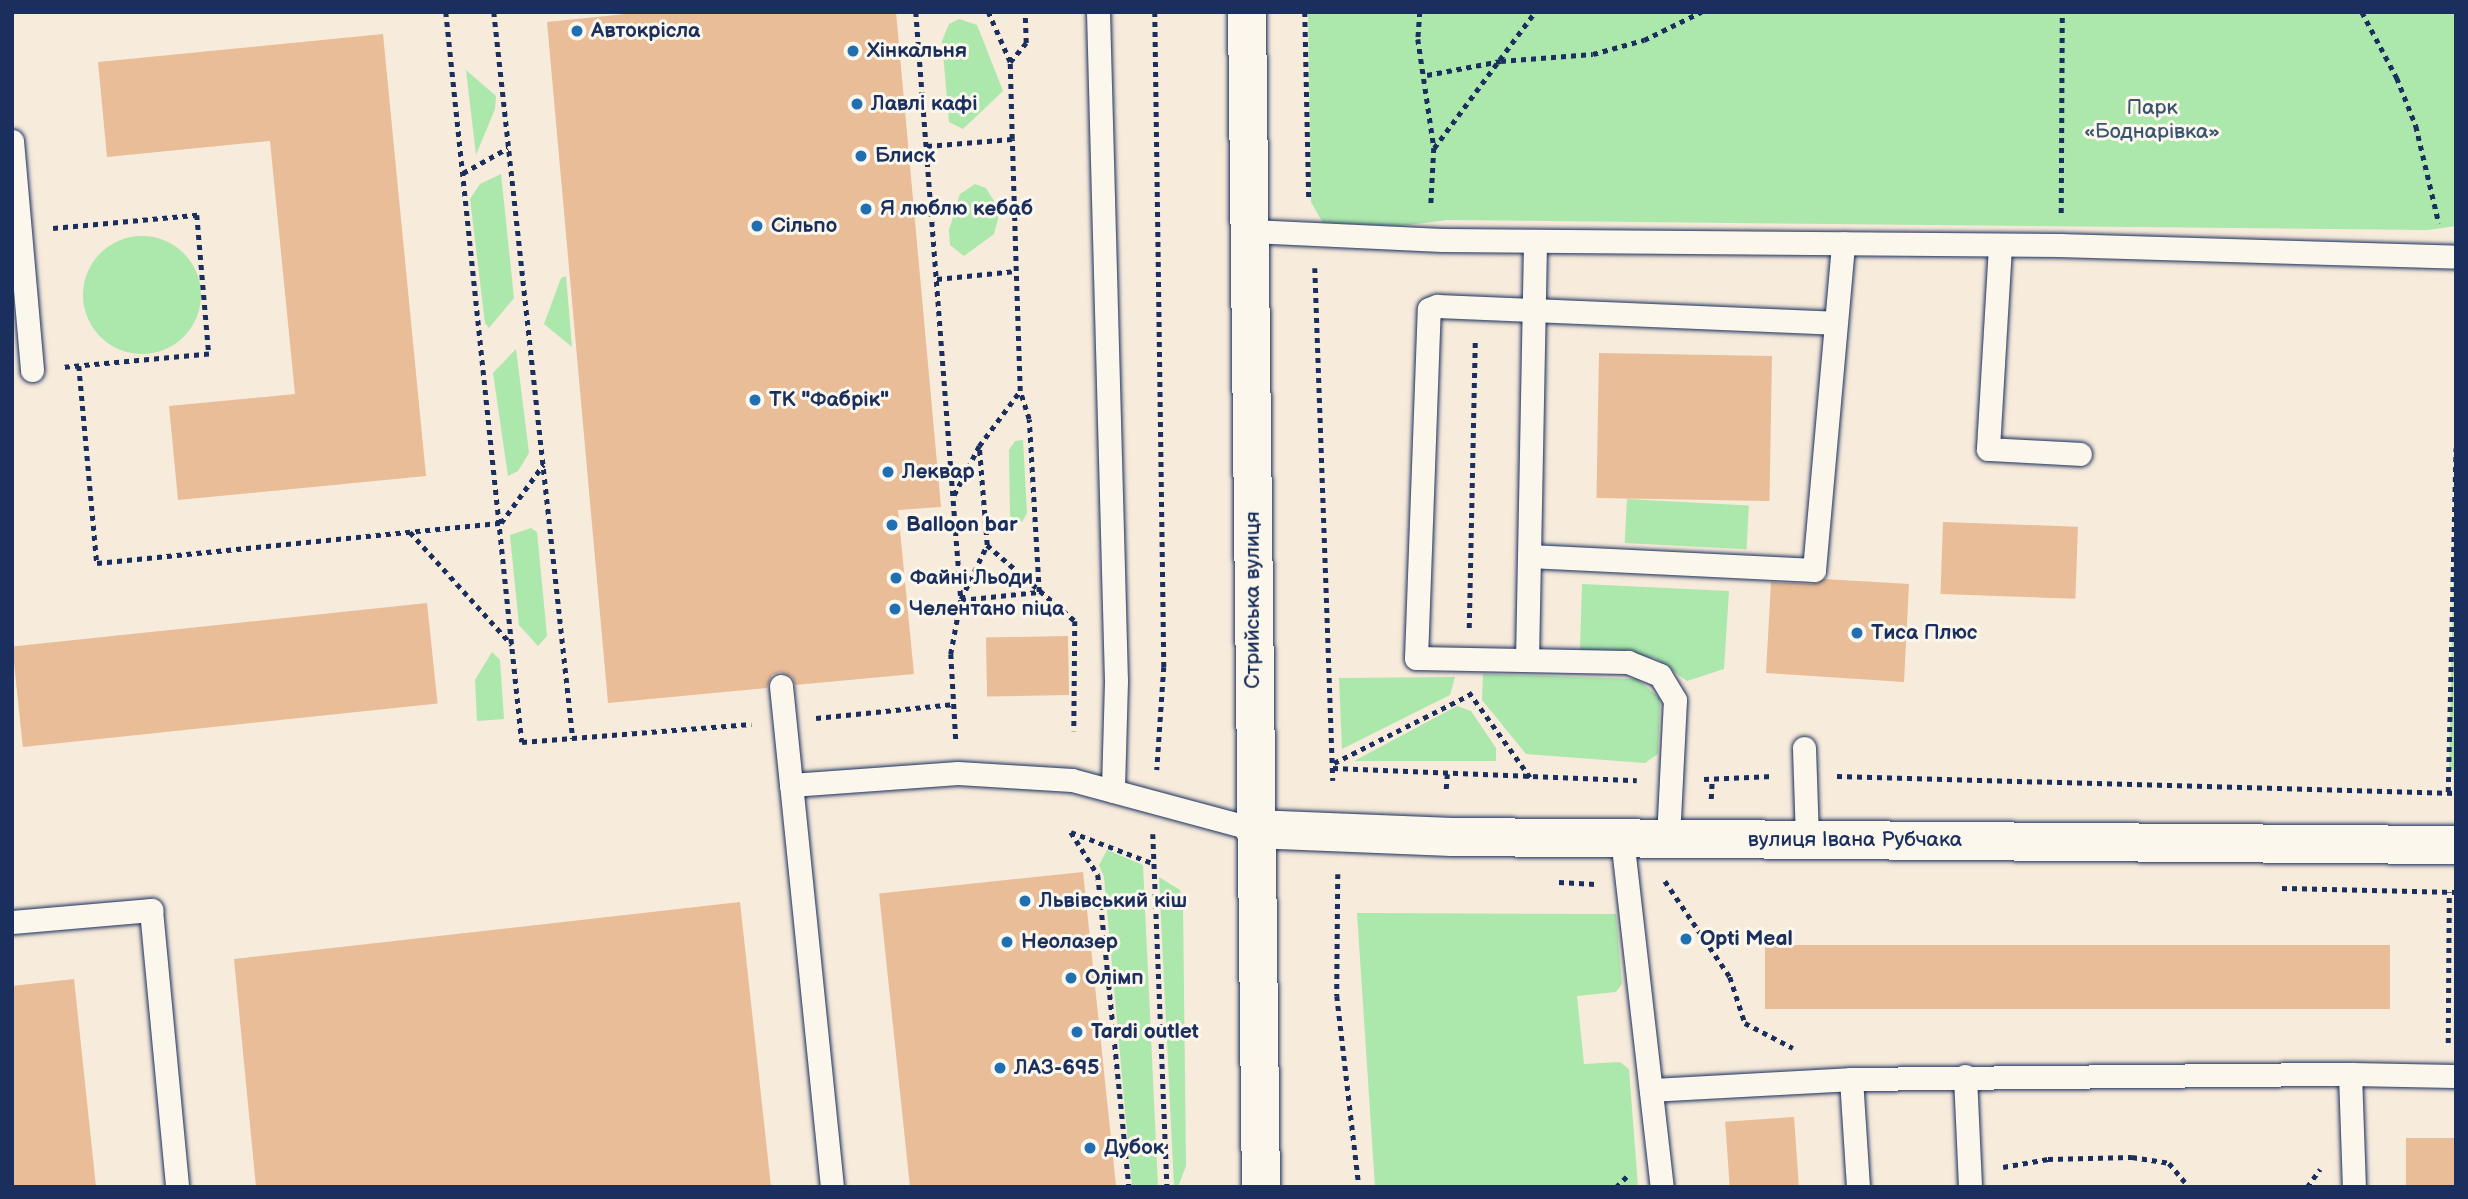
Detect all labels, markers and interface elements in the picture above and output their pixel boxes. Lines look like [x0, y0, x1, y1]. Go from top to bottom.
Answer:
place label: Автокрісла [591, 18, 700, 44]
marker: Автокрісла [569, 23, 585, 39]
place label: Хінкальня [867, 38, 967, 64]
marker: Хінкальня [845, 43, 861, 59]
place label: Лавлі кафі [871, 91, 978, 117]
park label: Парк «Боднарівка» [2084, 95, 2220, 145]
marker: Лавлі кафі [849, 96, 865, 112]
place label: Блиск [875, 143, 935, 169]
marker: Блиск [853, 148, 869, 164]
place label: Я люблю кебаб [880, 196, 1033, 222]
marker: Я люблю кебаб [858, 201, 874, 217]
place label: Сільпо [771, 213, 837, 239]
marker: Сільпо [749, 218, 765, 234]
place label: ТК "Фабрік" [769, 387, 889, 413]
marker: ТК "Фабрік" [747, 392, 763, 408]
place label: Леквар [902, 459, 975, 485]
marker: Леквар [880, 464, 896, 480]
street label: Стрийська вулиця [1240, 511, 1266, 689]
place label: Balloon bar [906, 512, 1018, 538]
marker: Balloon bar [884, 517, 900, 533]
place label: Файні Льоди [910, 565, 1033, 591]
marker: Файні Льоди [888, 570, 904, 586]
place label: Челентано піца [909, 596, 1064, 622]
marker: Челентано піца [887, 601, 903, 617]
place label: Тиса Плюс [1871, 620, 1977, 646]
marker: Тиса Плюс [1849, 625, 1865, 641]
street label: вулиця Івана Рубчака [1748, 827, 1962, 853]
place label: Львівський кіш [1039, 888, 1187, 914]
marker: Львівський кіш [1017, 893, 1033, 909]
place label: Opti Meal [1700, 926, 1793, 952]
place label: Неолазер [1021, 929, 1118, 955]
marker: Opti Meal [1678, 931, 1694, 947]
marker: Неолазер [999, 934, 1015, 950]
place label: Олімп [1085, 965, 1144, 991]
marker: Олімп [1063, 970, 1079, 986]
place label: Tardi outlet [1091, 1019, 1199, 1045]
marker: Tardi outlet [1069, 1024, 1085, 1040]
place label: ЛАЗ-695 [1014, 1055, 1099, 1081]
marker: ЛАЗ-695 [992, 1060, 1008, 1076]
place label: Дубок [1104, 1135, 1164, 1161]
marker: Дубок [1082, 1140, 1098, 1156]

